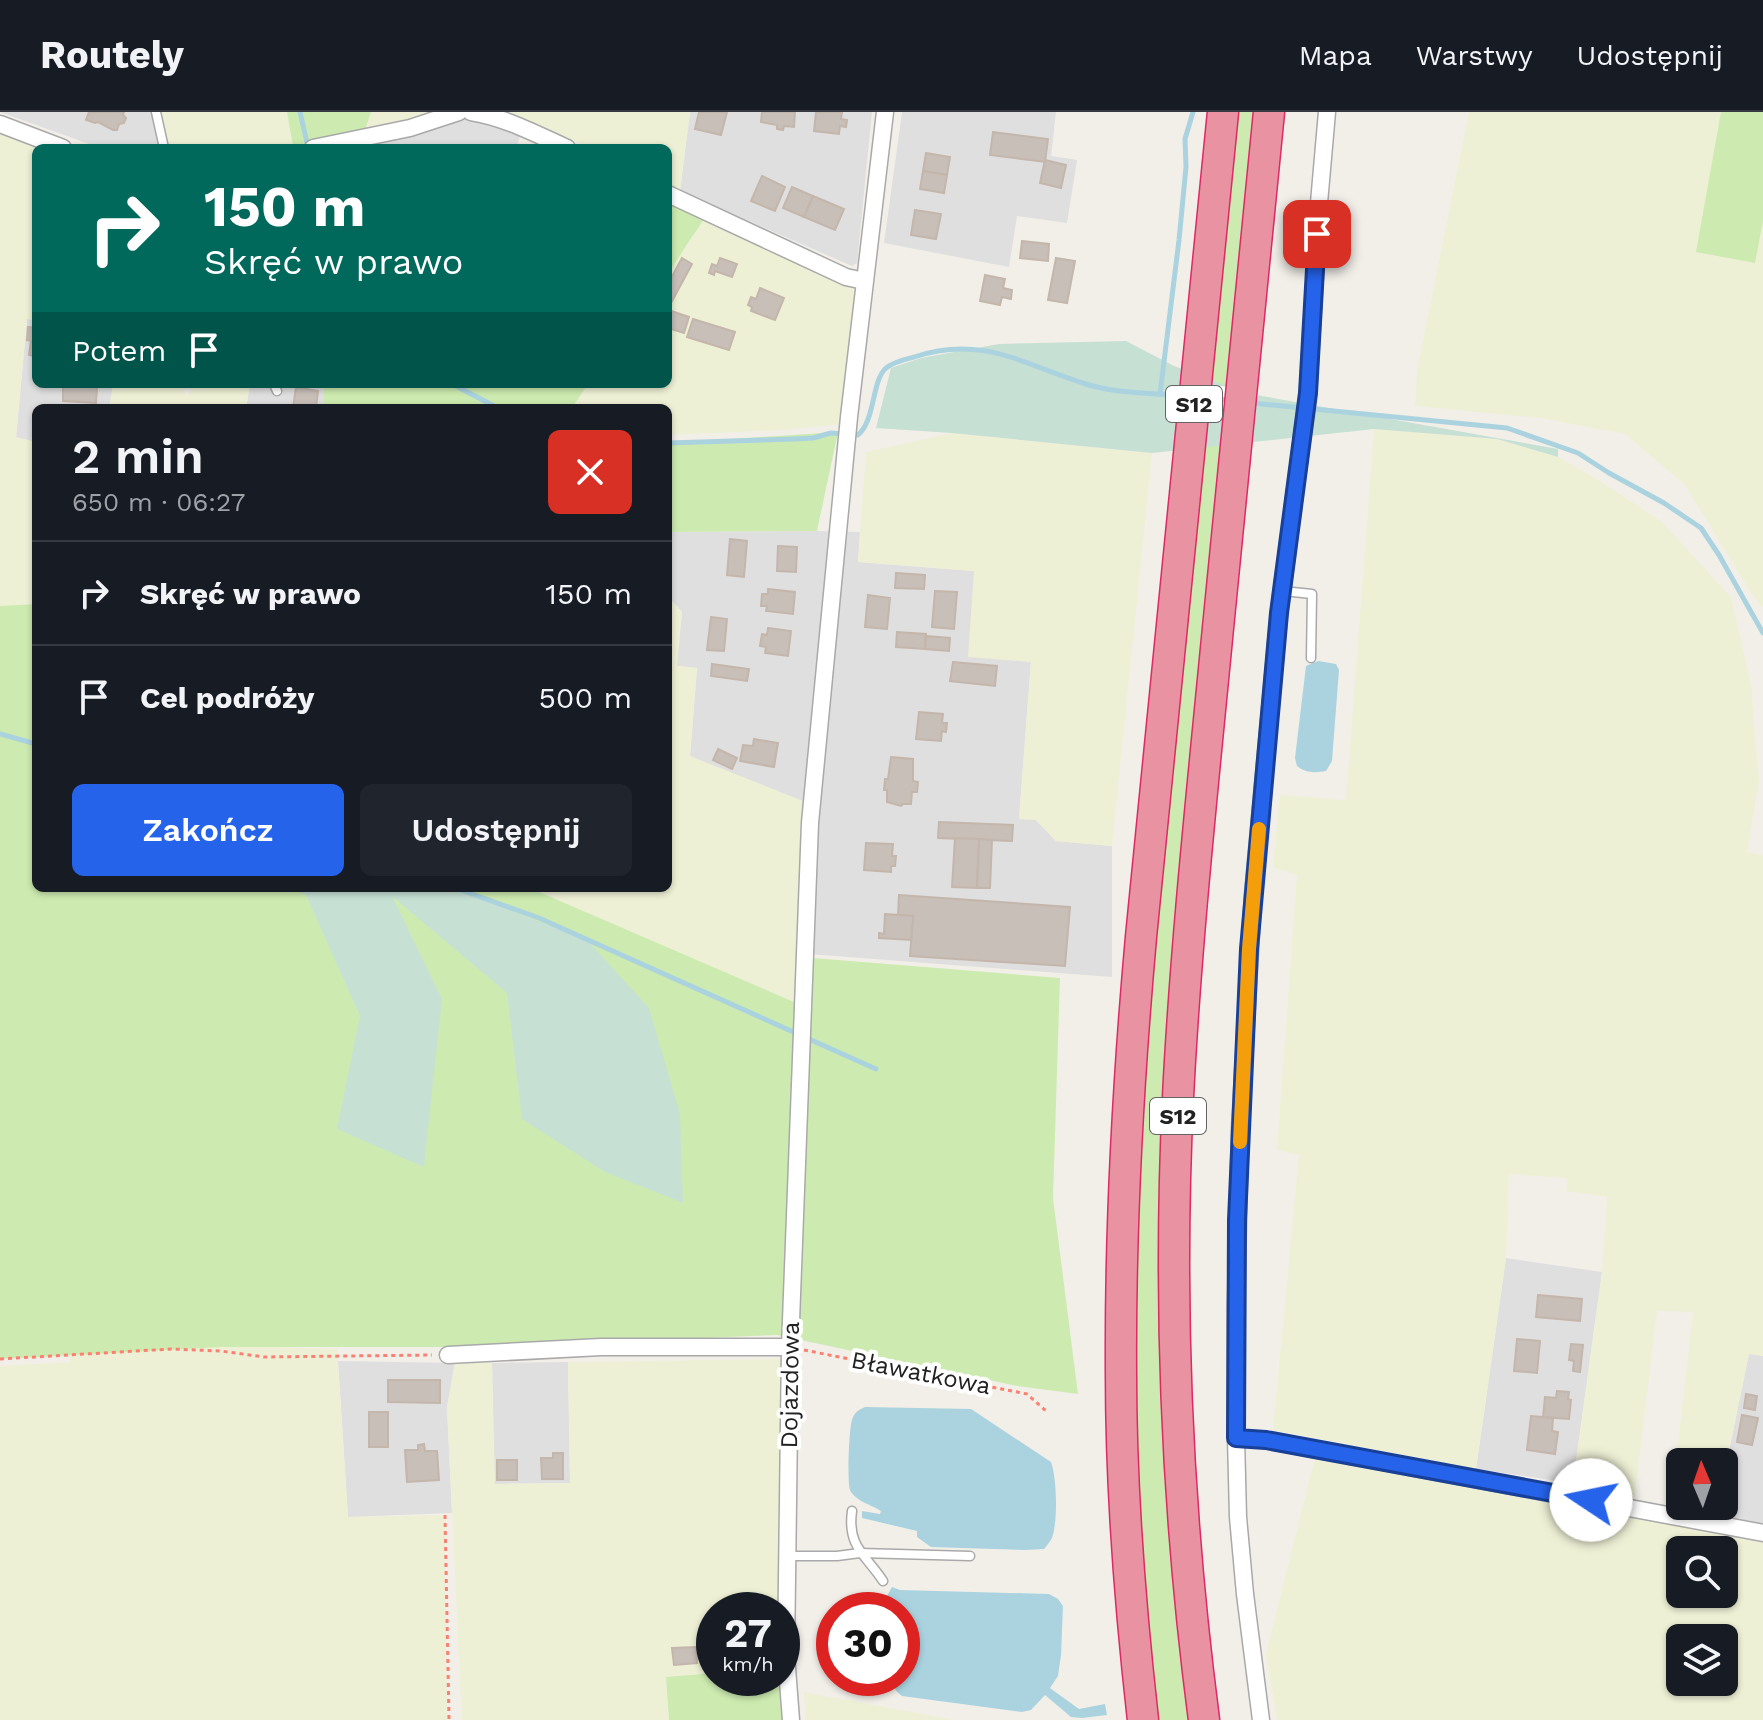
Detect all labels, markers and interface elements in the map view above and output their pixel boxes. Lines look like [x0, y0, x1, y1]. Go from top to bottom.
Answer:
text: Routely [40, 33, 184, 77]
text: Mapa [1299, 39, 1372, 72]
text: Warstwy [1416, 39, 1533, 72]
text: Udostępnij [1577, 39, 1723, 72]
text: 150 m [204, 174, 366, 240]
icon: right [72, 176, 176, 280]
pin [1283, 200, 1351, 268]
icon: arrive [1295, 212, 1339, 256]
text: Skręć w prawo [204, 241, 463, 283]
icon: arrive [182, 328, 226, 372]
text: Potem [72, 333, 166, 368]
road number: S12 [1166, 386, 1222, 422]
text: 2 min [72, 428, 204, 485]
button: close [548, 430, 632, 514]
text: 650 m · 06:27 [72, 487, 245, 517]
icon: right [72, 571, 116, 615]
text: Skręć w prawo [140, 576, 361, 611]
text: 150 m [545, 576, 632, 611]
icon: arrive [72, 675, 116, 719]
text: Cel podróży [140, 680, 314, 715]
text: 500 m [538, 680, 632, 715]
button: Zakończ [72, 784, 344, 876]
button: Udostępnij [360, 784, 632, 876]
road number: S12 [1150, 1098, 1206, 1134]
street label: Dojazdowa [775, 1321, 805, 1449]
street label: Bławatkowa [849, 1346, 993, 1400]
north arrow [1666, 1448, 1738, 1520]
map controls [1666, 1448, 1738, 1696]
position arrow [1549, 1458, 1633, 1542]
button: search [1666, 1536, 1738, 1608]
speed limit sign: 30 [816, 1592, 920, 1696]
text: 27 [724, 1610, 772, 1657]
button: layers [1666, 1624, 1738, 1696]
text: km/h [722, 1652, 774, 1676]

